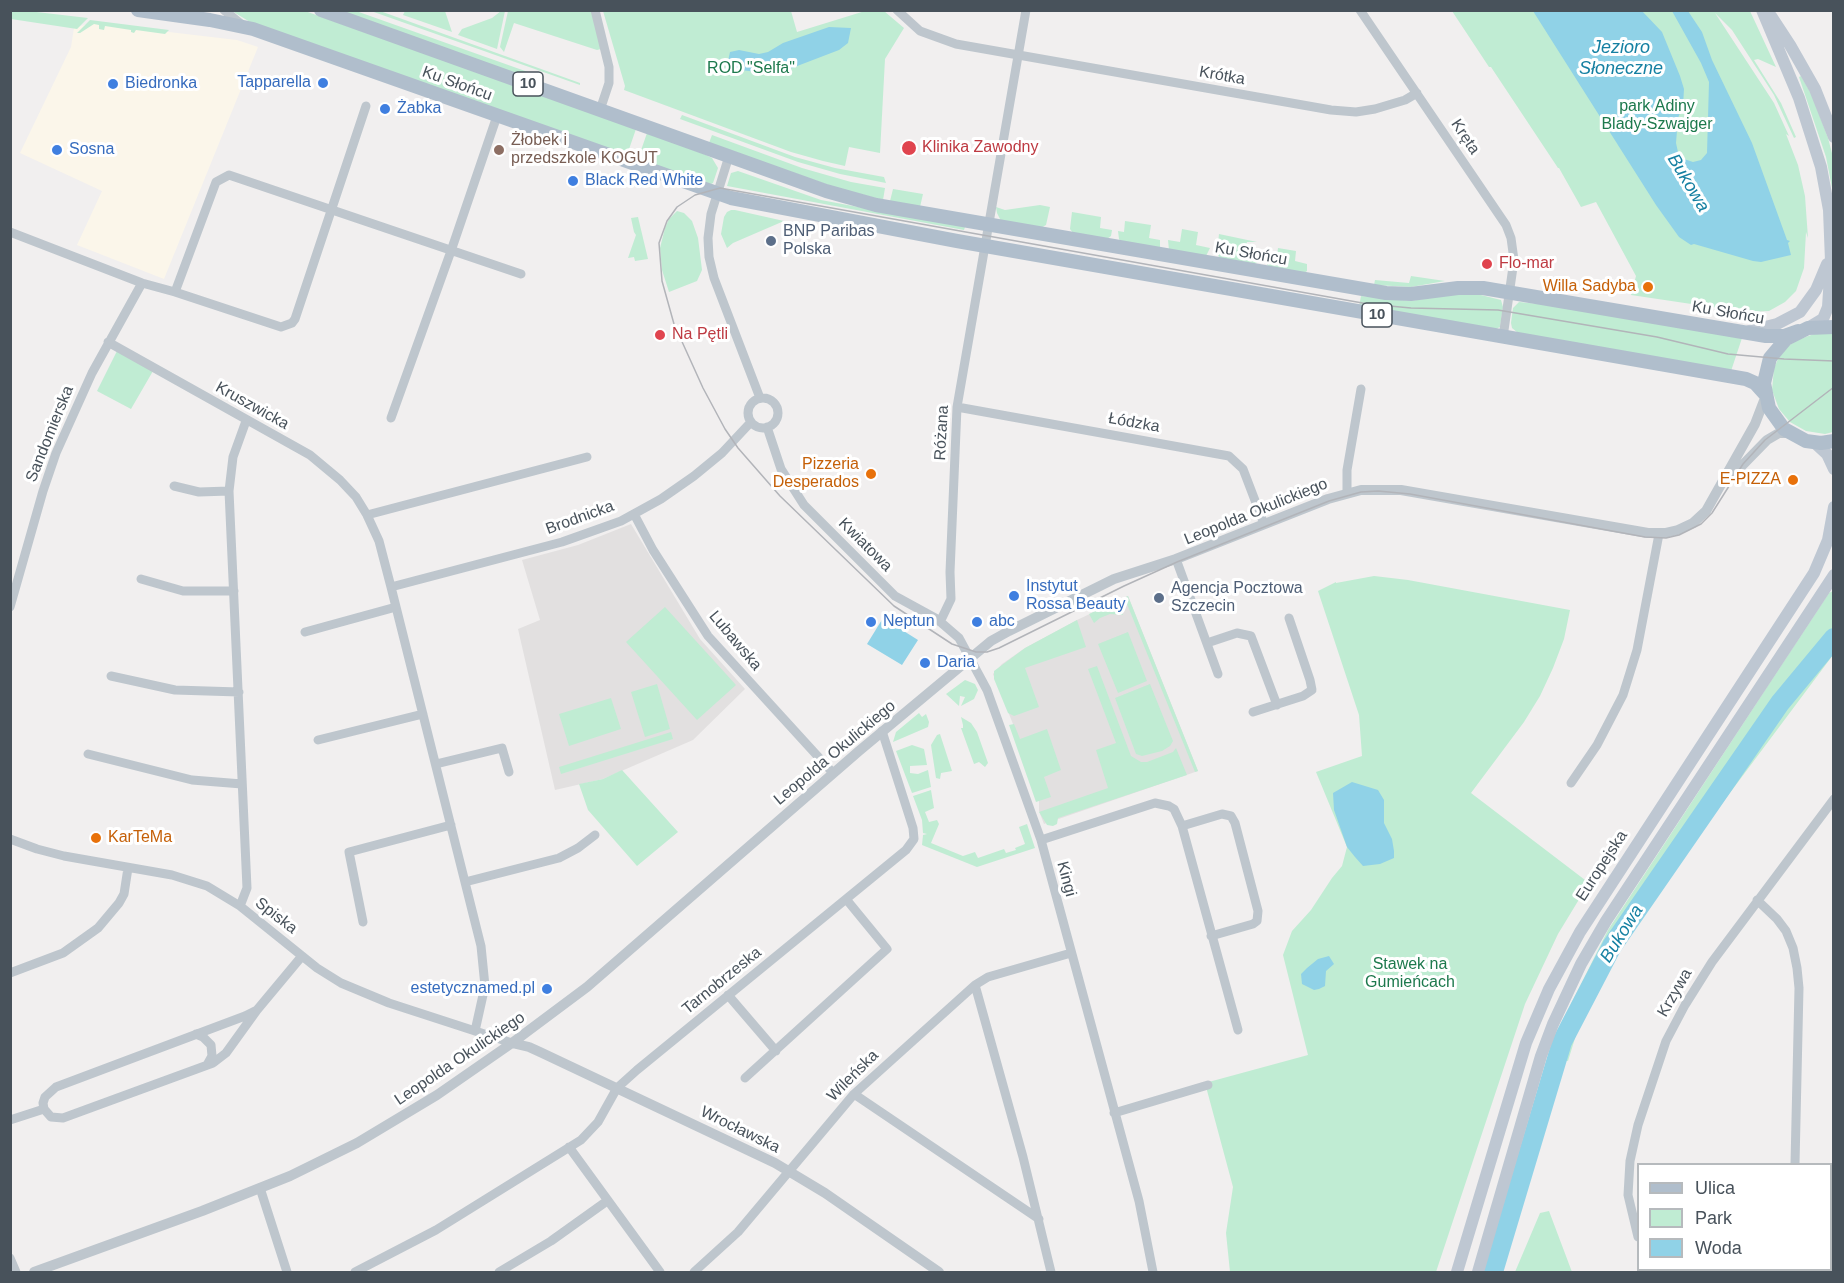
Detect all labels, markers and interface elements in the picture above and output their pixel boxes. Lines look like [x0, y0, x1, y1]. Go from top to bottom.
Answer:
water label: Jezioro Słoneczne [1579, 37, 1663, 80]
park label: ROD "Selfa" [707, 59, 795, 79]
street label: Ku Słońcu [419, 63, 495, 105]
street label: Krótka [1198, 63, 1246, 89]
road number: 10 [513, 72, 543, 96]
place label: Tapparella [237, 73, 311, 93]
place label: Biedronka [125, 74, 197, 94]
marker: Tapparella [316, 76, 330, 90]
marker: Biedronka [106, 77, 120, 91]
park label: park Adiny Blady-Szwajger [1601, 97, 1713, 135]
place label: Żabka [397, 99, 441, 119]
marker: Żabka [378, 102, 392, 116]
street label: Kręta [1446, 116, 1484, 158]
place label: Żłobek i przedszkole KOGUT [511, 131, 658, 169]
place label: Klinika Zawodny [922, 138, 1038, 158]
marker: Klinika Zawodny [900, 139, 918, 157]
place label: Sosna [69, 140, 114, 160]
marker: Sosna [50, 143, 64, 157]
marker: Żłobek i przedszkole KOGUT [492, 143, 506, 157]
water label: Bukowa [1662, 150, 1714, 216]
place label: Black Red White [585, 171, 703, 191]
marker: Black Red White [566, 174, 580, 188]
place label: BNP Paribas Polska [783, 222, 875, 260]
marker: BNP Paribas Polska [764, 234, 778, 248]
street label: Ku Słońcu [1213, 238, 1289, 270]
place label: Flo-mar [1499, 254, 1554, 274]
marker: Flo-mar [1480, 257, 1494, 271]
place label: Willa Sadyba [1543, 277, 1636, 297]
marker: Willa Sadyba [1641, 280, 1655, 294]
street label: Ku Słońcu [1690, 297, 1766, 329]
road number: 10 [1362, 303, 1392, 327]
place label: Na Pętli [672, 325, 728, 345]
marker: Na Pętli [653, 328, 667, 342]
street label: Kruszwicka [212, 378, 292, 434]
street label: Sandomierska [22, 383, 78, 485]
street label: Różana [931, 405, 953, 461]
street label: Łódzka [1107, 409, 1161, 437]
place label: Pizzeria Desperados [773, 455, 859, 493]
marker: Pizzeria Desperados [864, 467, 878, 481]
place label: E-PIZZA [1720, 470, 1781, 490]
marker: E-PIZZA [1786, 473, 1800, 487]
street label: Leopolda Okulickiego [1181, 474, 1331, 550]
street label: Brodnicka [543, 497, 617, 539]
street label: Kwiatowa [834, 514, 896, 576]
place label: Instytut Rossa Beauty [1026, 577, 1126, 615]
place label: Agencja Pocztowa Szczecin [1171, 579, 1303, 617]
marker: Instytut Rossa Beauty [1007, 589, 1021, 603]
marker: Agencja Pocztowa Szczecin [1152, 591, 1166, 605]
street label: Lubawska [704, 607, 766, 675]
place label: Neptun [883, 612, 935, 632]
place label: abc [989, 612, 1015, 632]
marker: Neptun [864, 615, 878, 629]
marker: abc [970, 615, 984, 629]
place label: Daria [937, 653, 975, 673]
marker: Daria [918, 656, 932, 670]
street label: Leopolda Okulickiego [770, 696, 900, 810]
street label: Europejska [1572, 827, 1632, 905]
place label: KarTeMa [108, 828, 172, 848]
marker: KarTeMa [89, 831, 103, 845]
street label: Kingi [1052, 859, 1080, 899]
street label: Spiska [251, 894, 301, 938]
water label: Bukowa [1596, 901, 1648, 967]
street label: Tarnobrzeska [679, 943, 765, 1019]
park label: Stawek na Gumieńcach [1365, 955, 1455, 993]
street label: Krzywa [1654, 965, 1696, 1021]
place label: estetycznamed.pl [410, 979, 535, 999]
marker: estetycznamed.pl [540, 982, 554, 996]
street label: Leopolda Okulickiego [391, 1008, 529, 1110]
street label: Wileńska [823, 1046, 883, 1106]
street label: Wrocławska [697, 1103, 783, 1157]
legend [1637, 1163, 1832, 1271]
text: Ulica [1695, 1178, 1735, 1198]
text: Park [1695, 1208, 1732, 1228]
text: Woda [1695, 1238, 1742, 1258]

